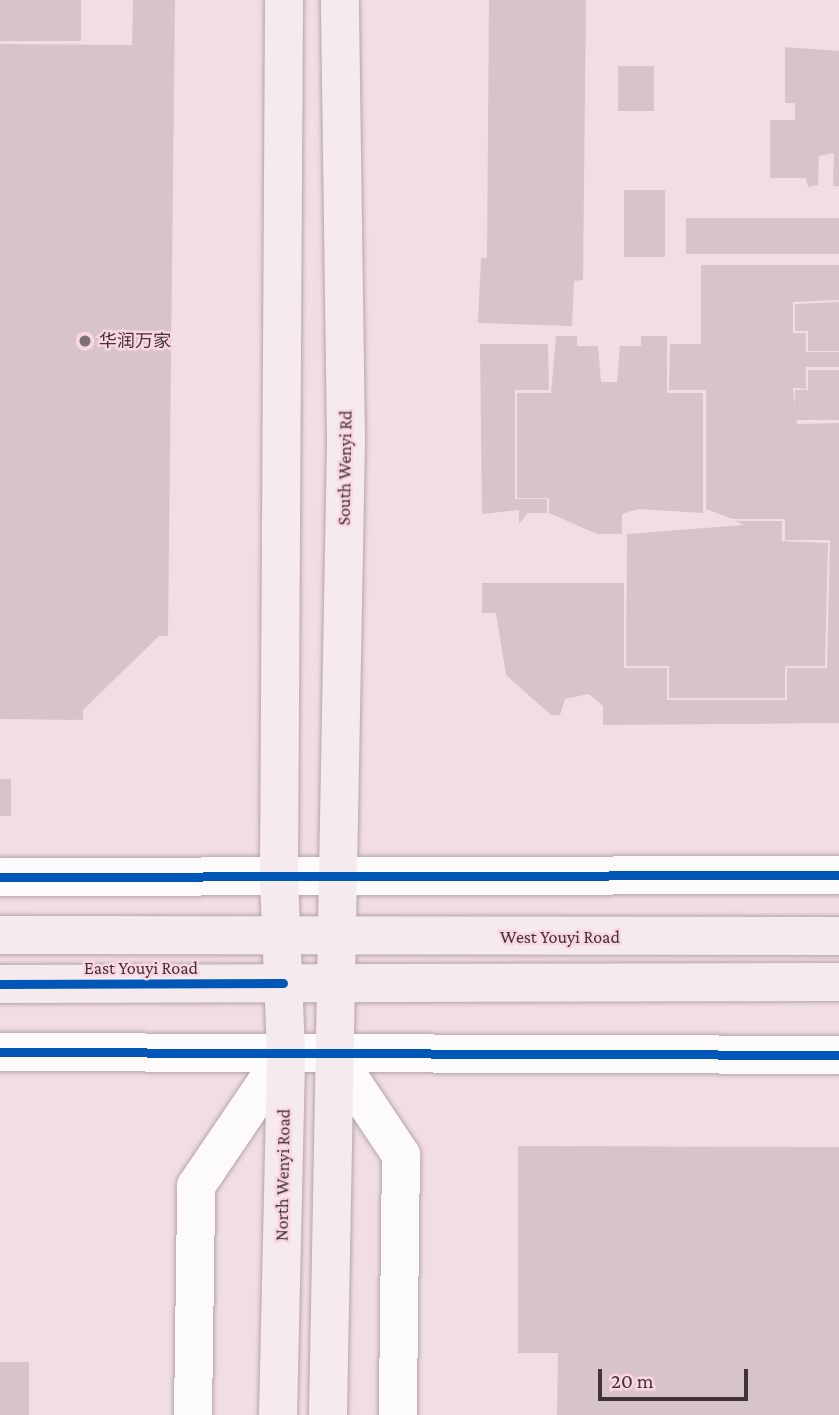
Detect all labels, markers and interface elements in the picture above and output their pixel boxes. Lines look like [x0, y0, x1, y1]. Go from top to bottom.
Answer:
place label: 华润万家 [99, 330, 171, 352]
marker: 华润万家 [77, 333, 93, 349]
street label: South Wenyi Rd [333, 410, 357, 526]
street label: West Youyi Road [500, 926, 620, 948]
street label: East Youyi Road [84, 957, 198, 979]
street label: North Wenyi Road [271, 1109, 295, 1241]
scale bar [601, 1356, 752, 1400]
text: 20 m [611, 1369, 654, 1393]

